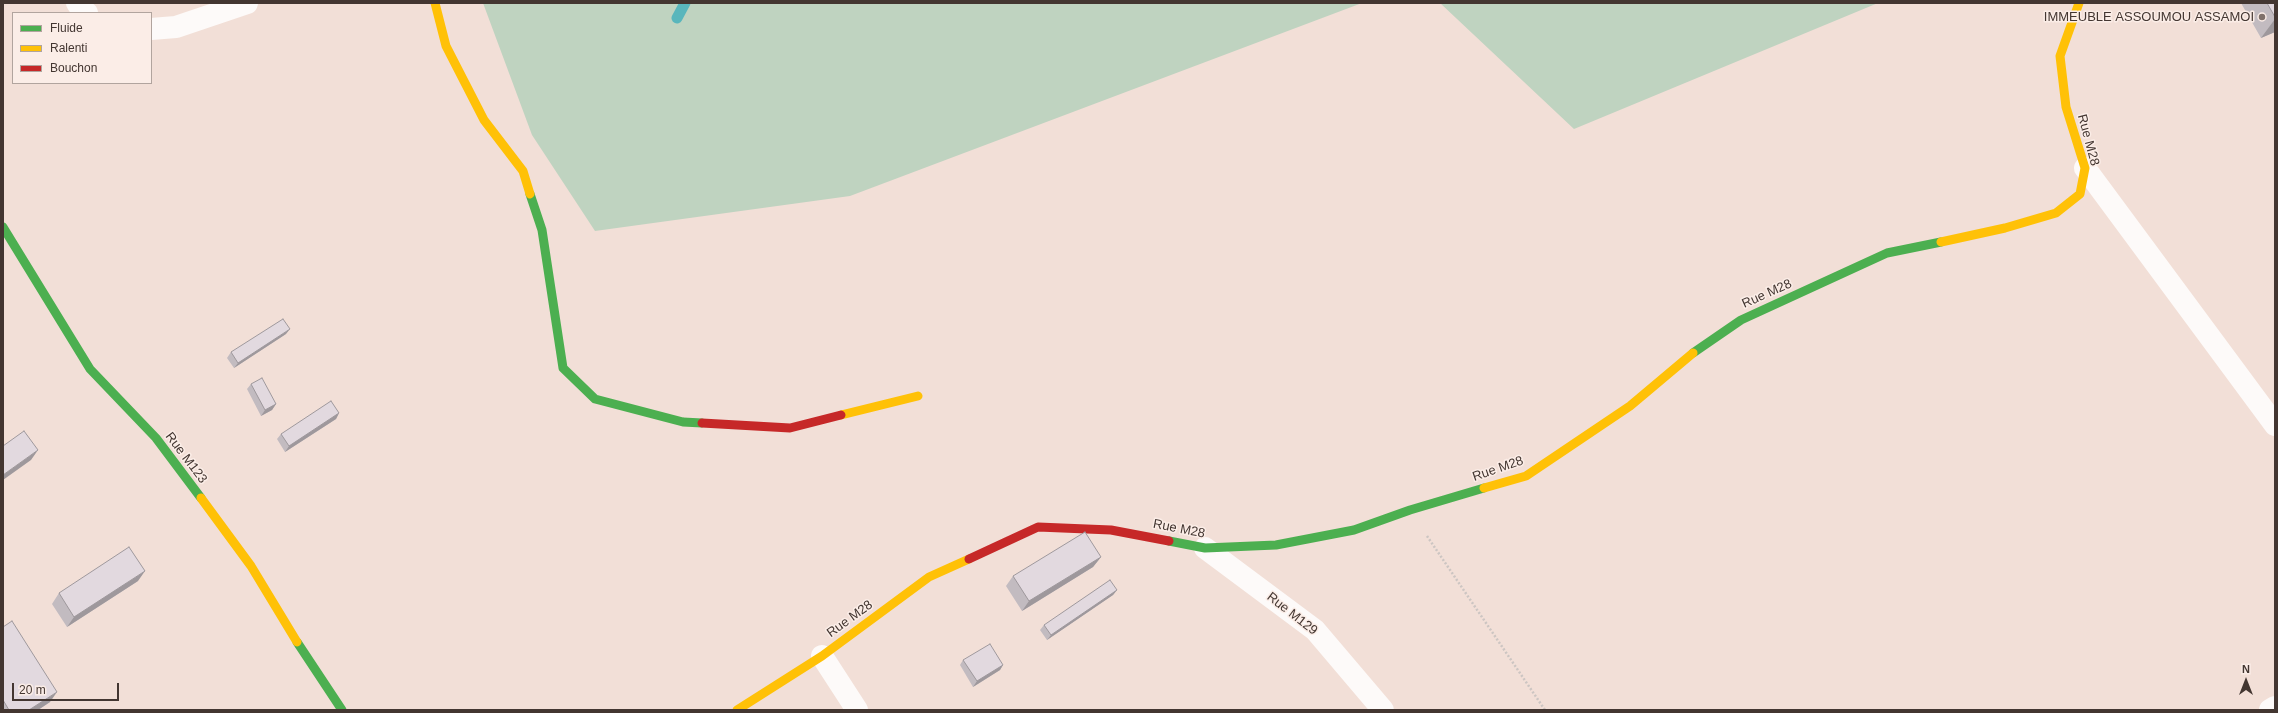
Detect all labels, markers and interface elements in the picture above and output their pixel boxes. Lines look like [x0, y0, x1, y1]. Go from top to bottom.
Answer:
place label: IMMEUBLE ASSOUMOU ASSAMOI [2044, 9, 2254, 25]
legend [12, 12, 152, 84]
marker: IMMEUBLE ASSOUMOU ASSAMOI [2257, 12, 2267, 22]
text: Fluide [50, 21, 83, 35]
text: Ralenti [50, 41, 87, 55]
text: Bouchon [50, 61, 97, 75]
street label: Rue M28 [2074, 113, 2102, 167]
street label: Rue M28 [1740, 276, 1794, 312]
street label: Rue M123 [162, 429, 210, 487]
street label: Rue M28 [1471, 453, 1525, 485]
street label: Rue M28 [1152, 516, 1206, 542]
street label: Rue M129 [1264, 589, 1320, 639]
street label: Rue M28 [824, 597, 876, 641]
north arrow [2226, 661, 2266, 701]
text: N [2242, 663, 2250, 675]
scale bar [14, 675, 121, 701]
text: 20 m [19, 683, 46, 697]

